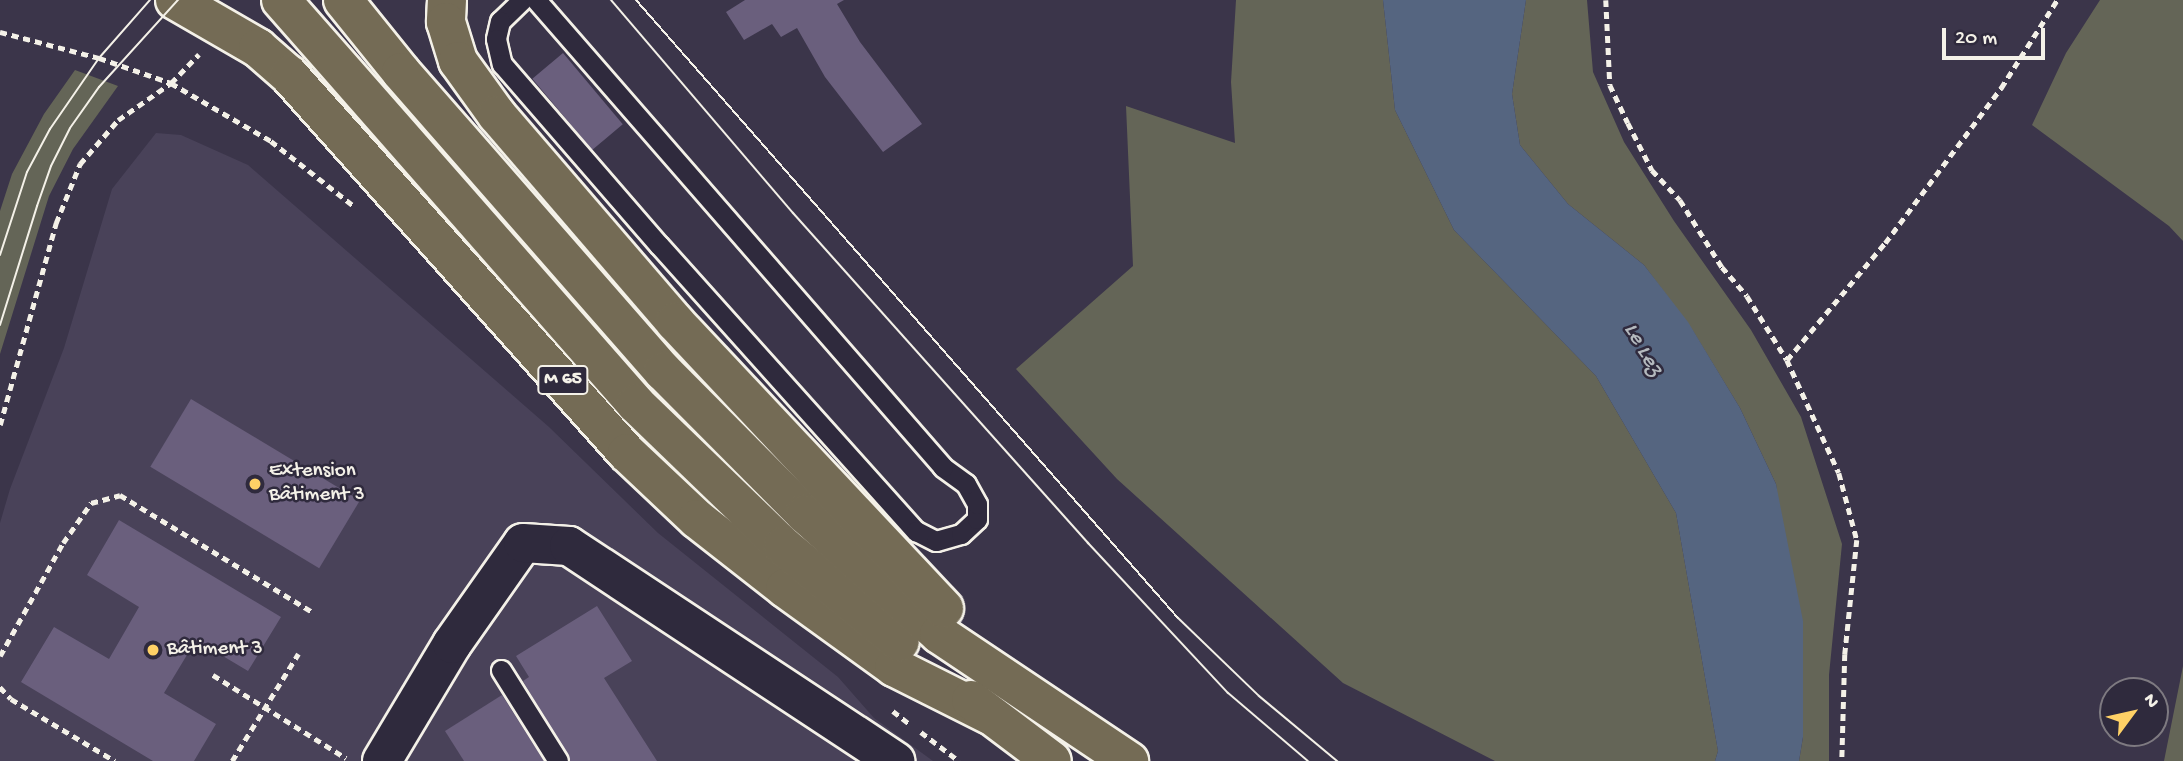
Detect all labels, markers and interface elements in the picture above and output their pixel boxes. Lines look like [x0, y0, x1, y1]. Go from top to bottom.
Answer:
scale bar [1945, 14, 2048, 58]
text: 20 m [1955, 27, 1997, 52]
water label: Le Lez [1616, 319, 1668, 381]
road number: M 65 [537, 364, 589, 396]
place label: Extension Bâtiment 3 [269, 459, 365, 509]
marker: Extension Bâtiment 3 [247, 476, 263, 492]
place label: Bâtiment 3 [167, 637, 263, 663]
marker: Bâtiment 3 [145, 642, 161, 658]
north arrow [2099, 677, 2169, 747]
text: N [2137, 690, 2163, 713]

